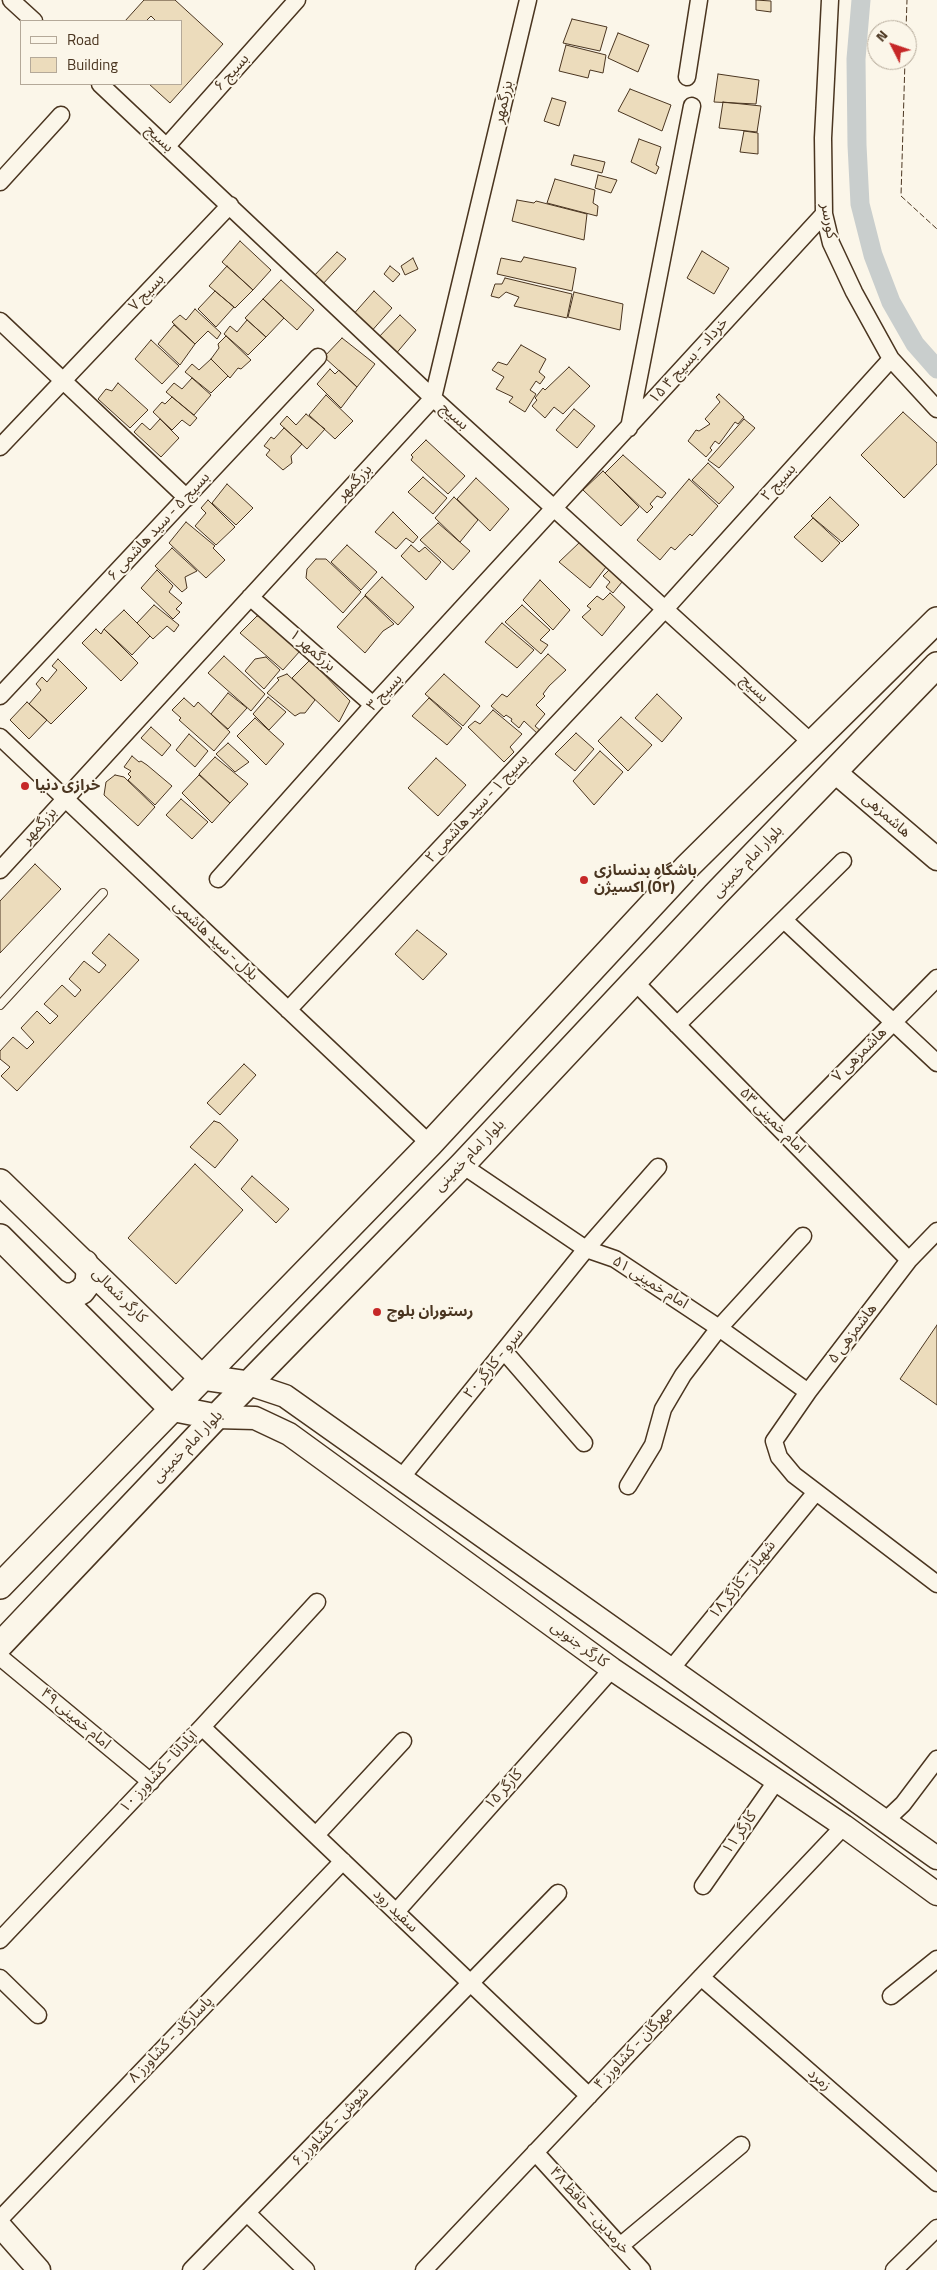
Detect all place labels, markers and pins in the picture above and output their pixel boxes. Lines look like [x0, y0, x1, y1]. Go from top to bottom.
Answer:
place label: خرازی دنیا [35, 777, 100, 795]
marker: خرازی دنیا [19, 780, 31, 792]
place label: باشگاه بدنسازی اکسیژن (O۲) [594, 862, 697, 897]
marker: باشگاه بدنسازی اکسیژن (O۲) [578, 874, 590, 886]
place label: رستوران بلوچ [387, 1303, 473, 1321]
marker: رستوران بلوچ [371, 1306, 383, 1318]

